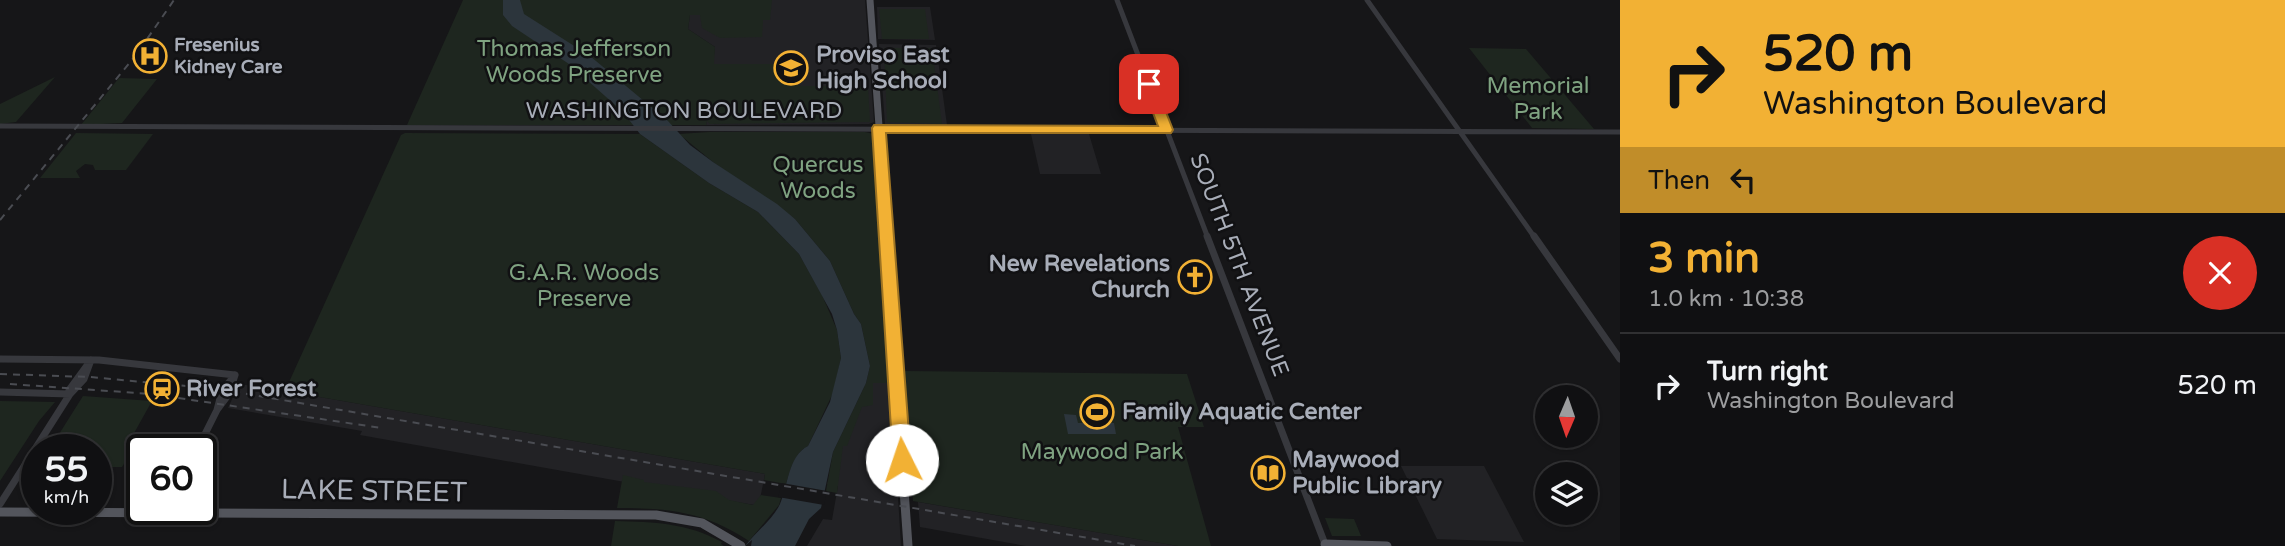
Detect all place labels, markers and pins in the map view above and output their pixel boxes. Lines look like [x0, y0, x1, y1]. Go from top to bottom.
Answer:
place label: Fresenius Kidney Care [174, 34, 283, 79]
hospital icon: Fresenius Kidney Care [131, 37, 169, 75]
place label: Proviso East High School [816, 41, 950, 95]
school or university icon: Proviso East High School [772, 49, 810, 87]
pin [1119, 54, 1179, 114]
place label: New Revelations Church [989, 250, 1170, 304]
church icon: New Revelations Church [1176, 258, 1214, 296]
station icon: River Forest [143, 370, 181, 408]
place label: River Forest [186, 375, 316, 403]
sports icon: Family Aquatic Center [1078, 393, 1116, 431]
place label: Family Aquatic Center [1122, 398, 1363, 426]
place label: Maywood Public Library [1292, 446, 1443, 500]
library icon: Maywood Public Library [1249, 454, 1287, 492]

